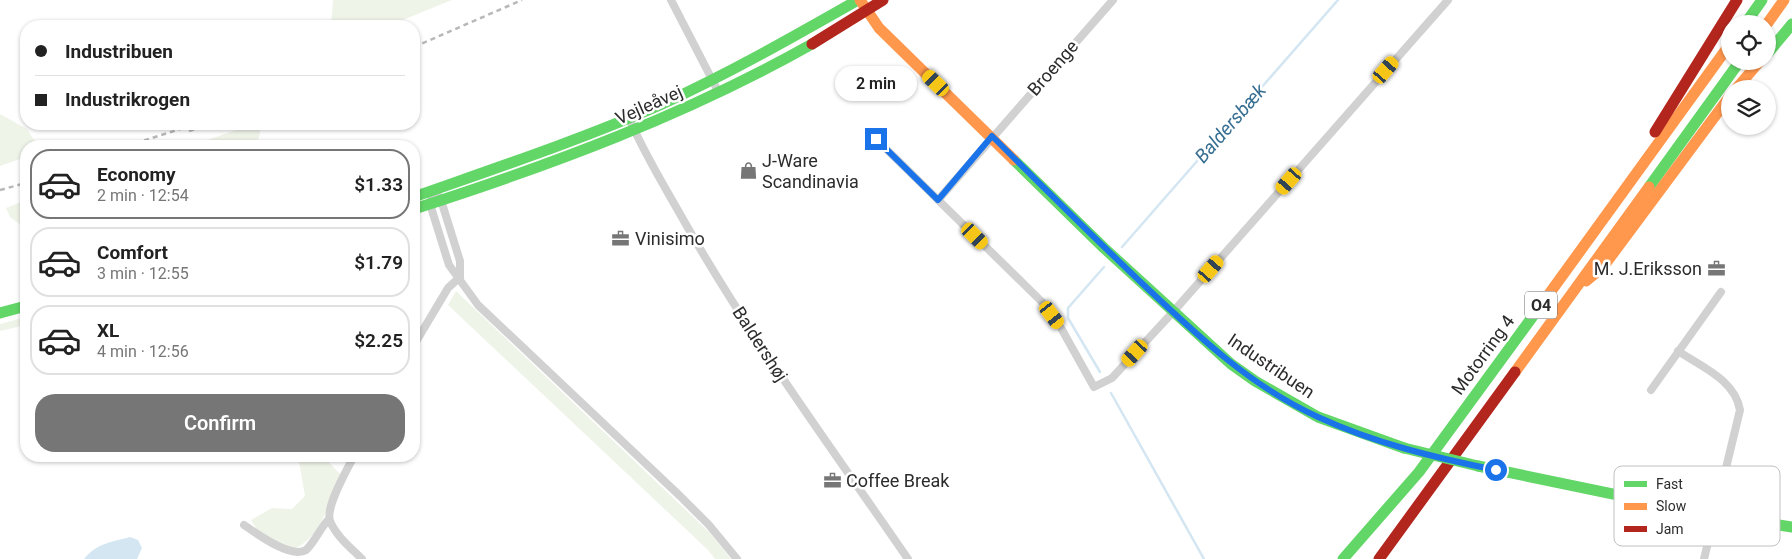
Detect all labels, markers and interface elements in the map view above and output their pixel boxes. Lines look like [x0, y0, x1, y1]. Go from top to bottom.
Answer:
map controls [1721, 15, 1776, 135]
button: locate [1721, 15, 1776, 70]
street label: Broenge [1023, 36, 1082, 100]
text: Industribuen [65, 40, 173, 63]
car [1370, 54, 1401, 86]
callout: 2 min [835, 66, 917, 102]
car [919, 67, 952, 99]
text: 2 min [856, 74, 896, 93]
water label: Baldersbæk [1190, 79, 1271, 168]
button: layers [1721, 80, 1776, 135]
street label: Vejleåvej [612, 81, 685, 129]
text: Industrikrogen [65, 88, 190, 111]
route end [865, 128, 887, 150]
place label: J-Ware Scandinavia [762, 150, 859, 192]
shop icon: J-Ware Scandinavia [738, 161, 758, 181]
icon: car [37, 162, 82, 207]
text: Economy [97, 163, 176, 186]
car [1273, 165, 1304, 197]
text: $1.33 [354, 173, 403, 196]
text: 2 min · 12:54 [97, 186, 189, 205]
car [959, 220, 990, 252]
place label: Vinisimo [635, 228, 705, 249]
office icon: Vinisimo [611, 229, 631, 249]
icon: car [37, 240, 82, 285]
text: Comfort [97, 241, 168, 264]
text: $1.79 [354, 251, 403, 274]
car [1195, 253, 1226, 285]
place label: M. J.Eriksson [1594, 258, 1702, 279]
office icon: M. J.Eriksson [1706, 259, 1726, 279]
text: 3 min · 12:55 [97, 264, 189, 283]
road number: O4 [1525, 292, 1557, 318]
car [1036, 299, 1067, 331]
street label: Baldershøj [728, 302, 792, 385]
street label: Motorring 4 [1447, 311, 1518, 399]
icon: car [37, 318, 82, 363]
text: XL [97, 319, 119, 342]
text: $2.25 [354, 329, 403, 352]
street label: Industribuen [1224, 329, 1319, 402]
car [1119, 337, 1150, 369]
text: 4 min · 12:56 [97, 342, 189, 361]
button: Confirm [35, 394, 405, 452]
route start [1485, 459, 1507, 481]
legend [1614, 466, 1780, 546]
place label: Coffee Break [846, 470, 950, 491]
office icon: Coffee Break [822, 471, 842, 491]
text: Fast [1656, 476, 1683, 492]
text: Slow [1656, 498, 1687, 514]
text: Jam [1656, 521, 1684, 537]

